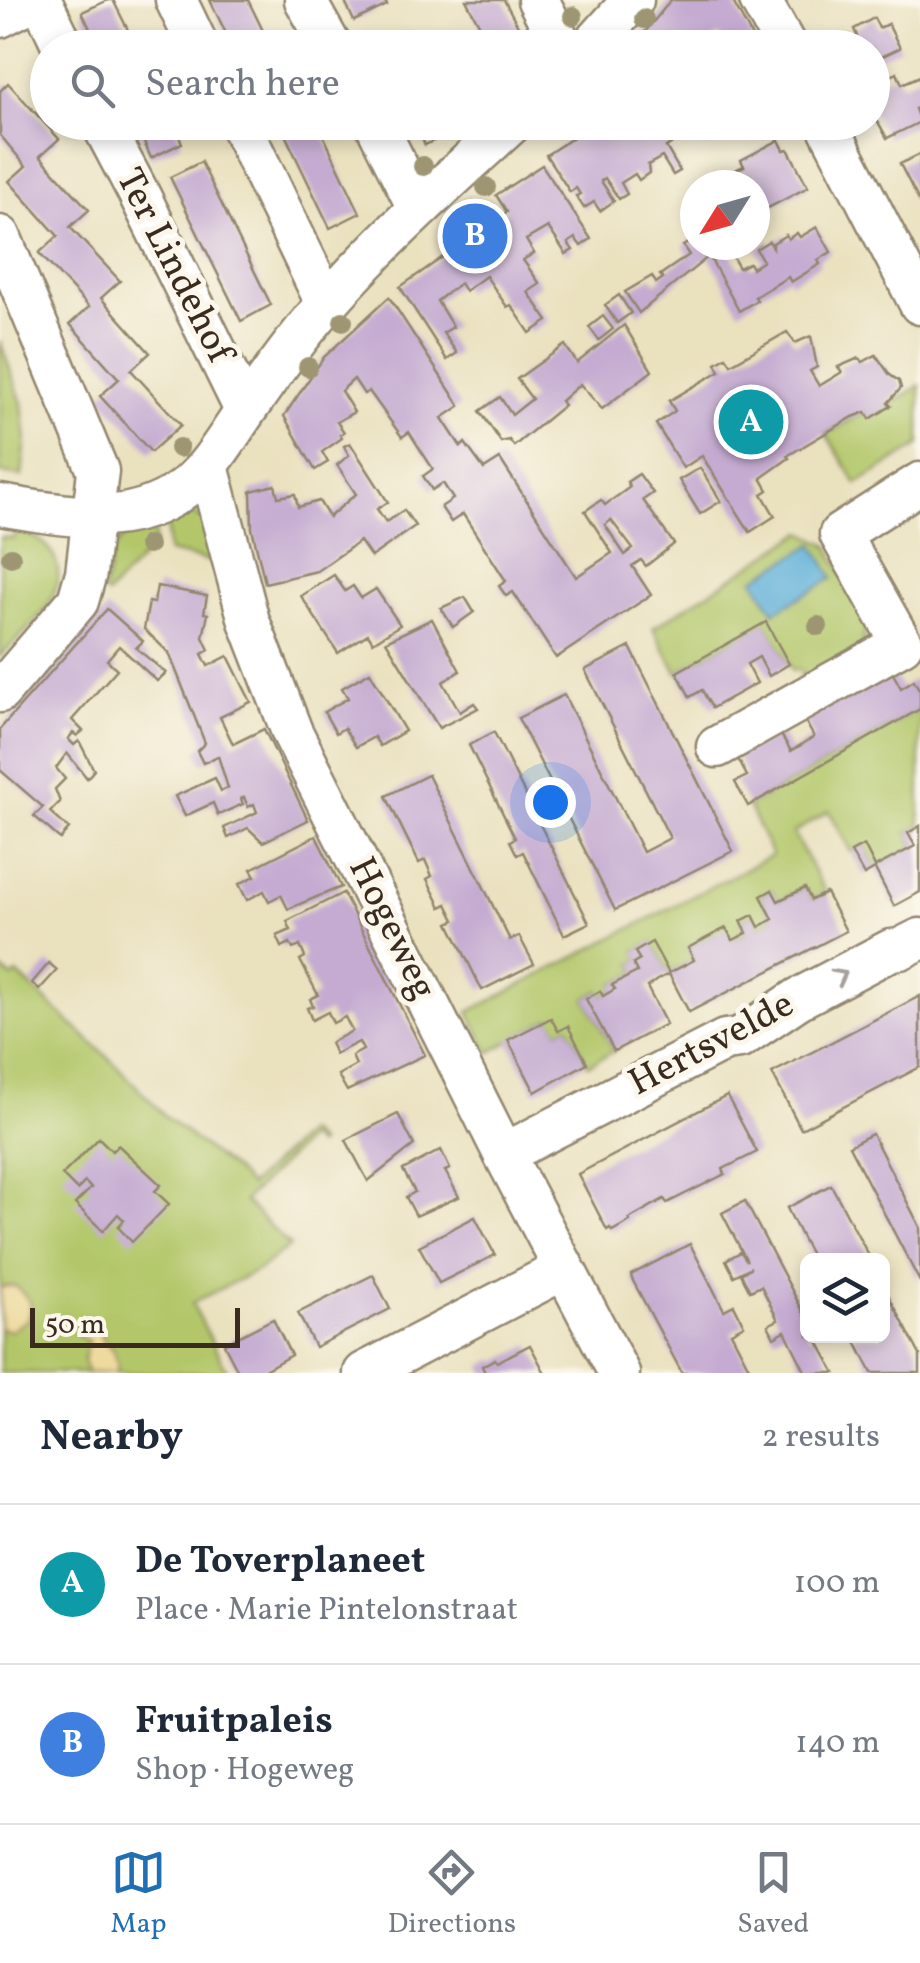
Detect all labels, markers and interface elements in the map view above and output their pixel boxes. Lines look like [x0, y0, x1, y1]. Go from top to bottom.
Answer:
search box [30, 30, 890, 140]
icon: search [65, 58, 120, 113]
text: Search here [145, 59, 340, 112]
street label: Ter Lindehof [101, 160, 246, 375]
north arrow [680, 170, 770, 260]
pin: B [442, 198, 508, 274]
pin: A [718, 384, 784, 460]
your location [525, 777, 576, 828]
street label: Hogeweg [334, 849, 448, 1009]
one-way arrow [829, 969, 847, 988]
street label: Hertsvelde [620, 979, 804, 1111]
map controls [800, 1253, 890, 1343]
button: layers [800, 1253, 890, 1343]
scale bar [30, 1303, 240, 1348]
text: 50 m [45, 1306, 105, 1345]
text: Nearby [40, 1409, 183, 1468]
text: 2 results [762, 1416, 880, 1460]
text: De Toverplaneet [135, 1536, 425, 1589]
text: A [61, 1562, 84, 1606]
text: 100 m [794, 1562, 880, 1606]
text: Place · Marie Pintelonstraat [135, 1589, 518, 1633]
text: Fruitpaleis [135, 1696, 333, 1749]
text: B [62, 1722, 83, 1766]
text: 140 m [795, 1722, 880, 1766]
text: Shop · Hogeweg [135, 1749, 354, 1793]
tab: Map [111, 1845, 167, 1944]
tab: Directions [388, 1845, 516, 1944]
tab: Saved [737, 1845, 809, 1944]

